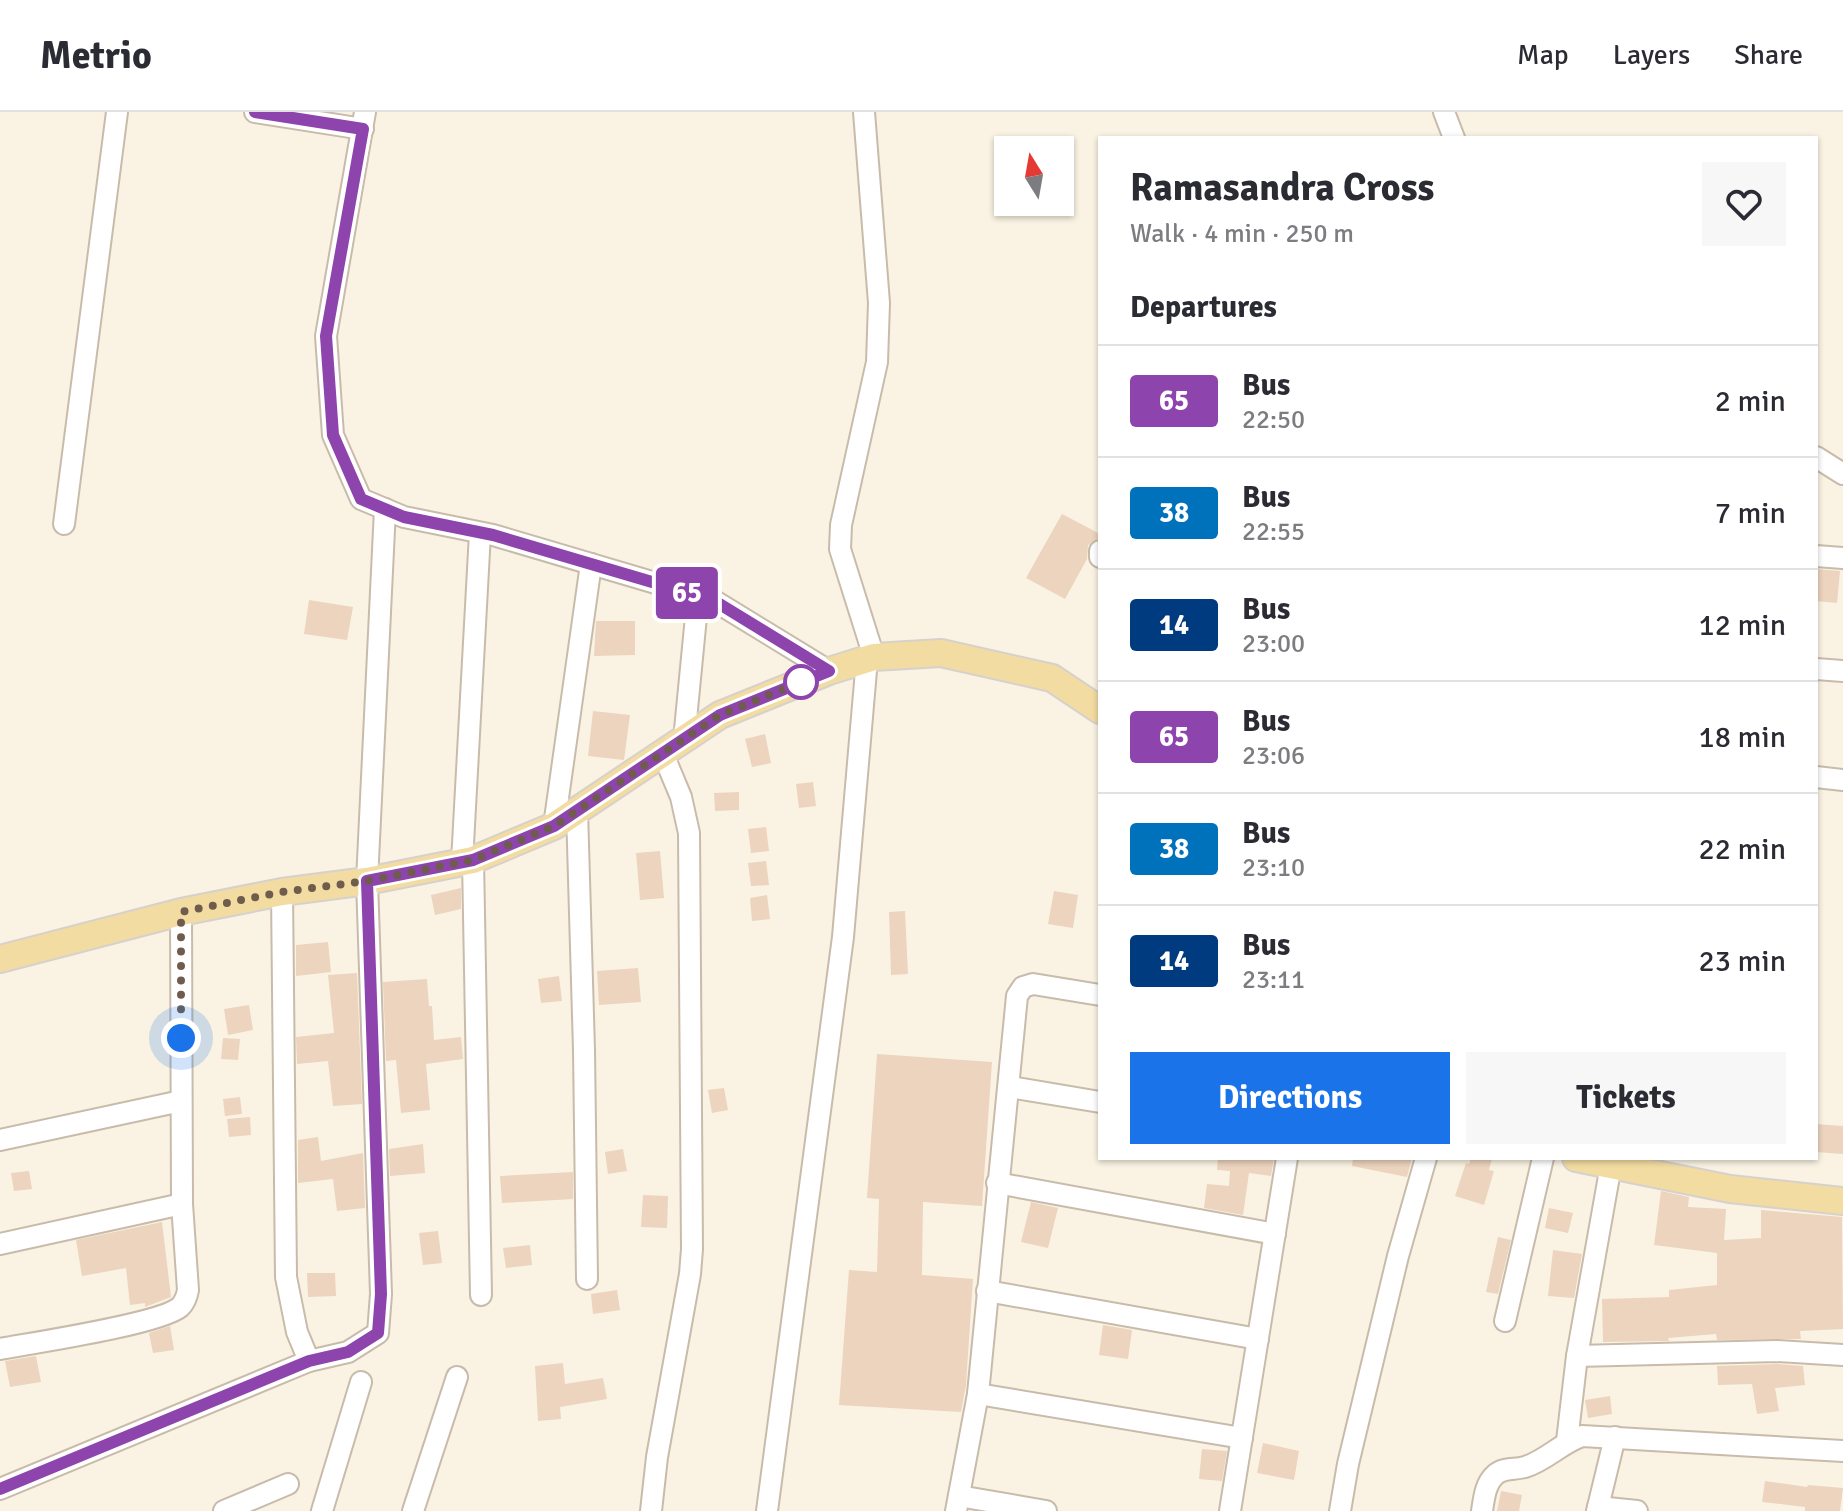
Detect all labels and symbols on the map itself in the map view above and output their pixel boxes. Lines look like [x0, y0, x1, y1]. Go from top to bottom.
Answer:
north arrow [994, 136, 1074, 216]
line badge: 65 [651, 567, 723, 619]
unlabelled marker [784, 665, 818, 699]
your location [161, 1018, 201, 1058]

